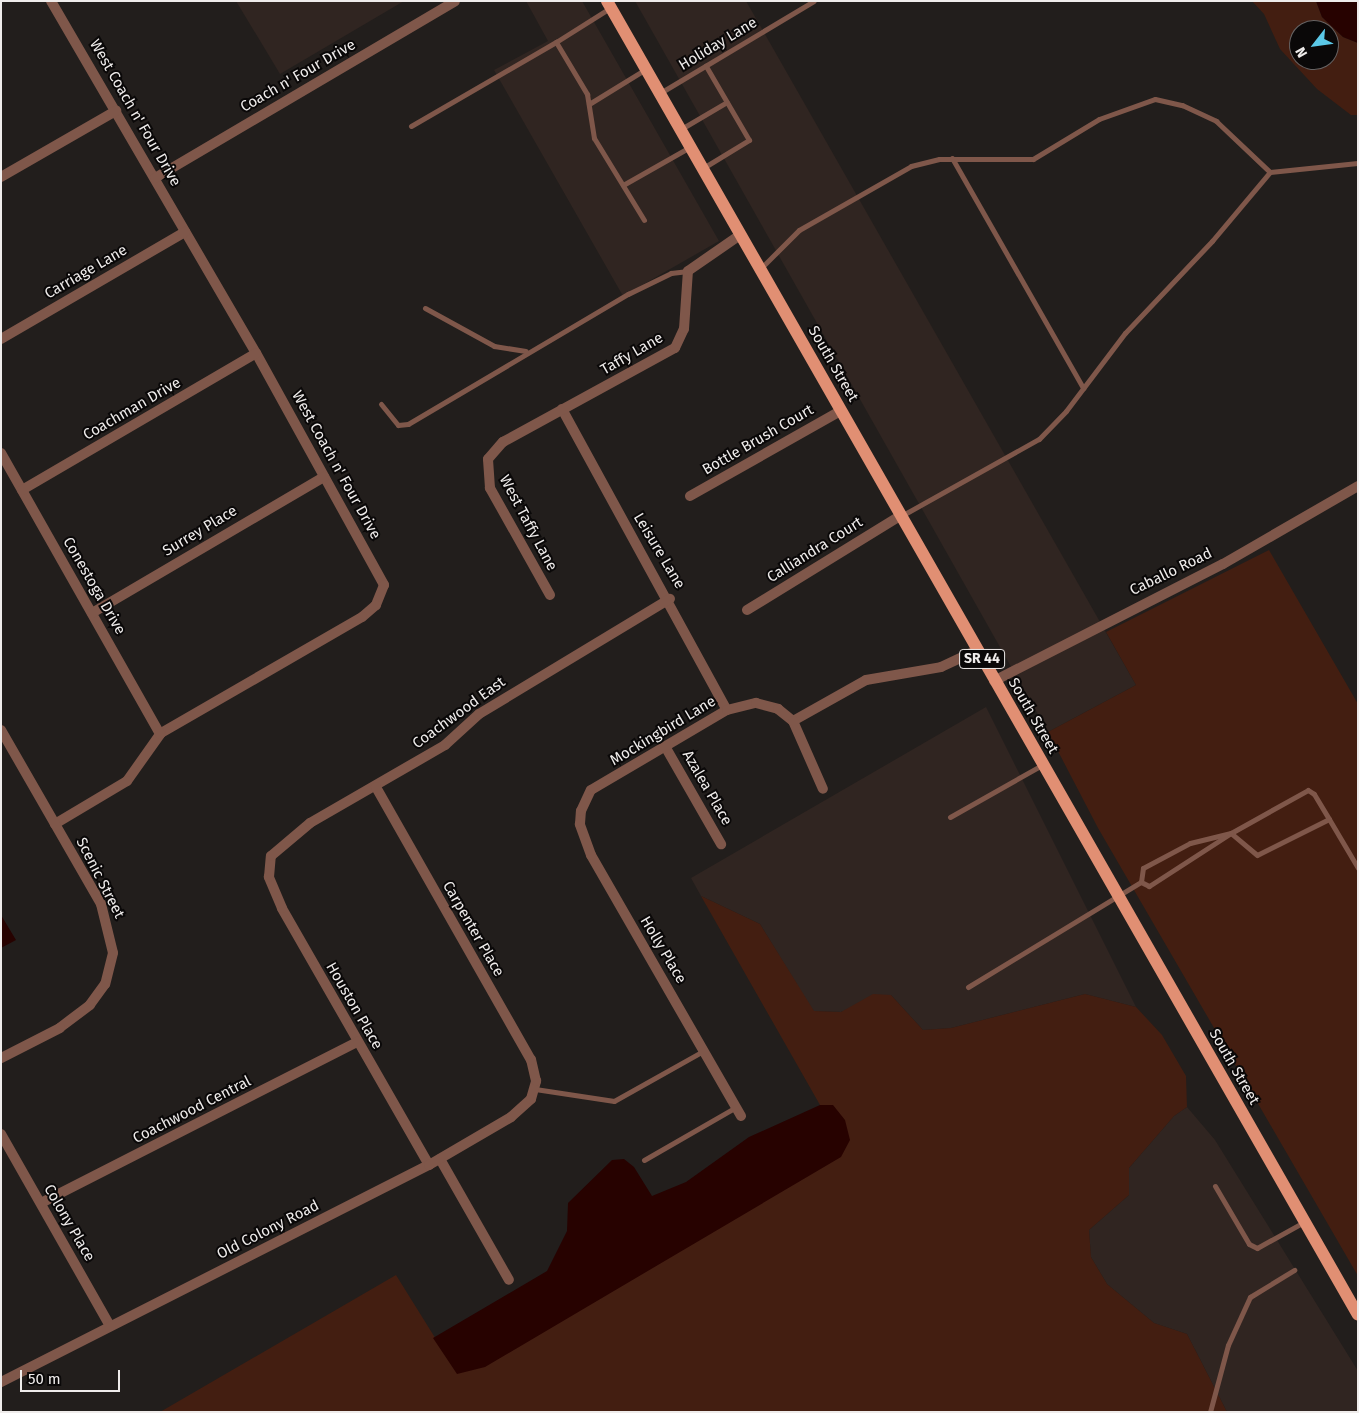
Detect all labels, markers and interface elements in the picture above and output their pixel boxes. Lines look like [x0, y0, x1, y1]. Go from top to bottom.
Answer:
street label: Holiday Lane [676, 14, 760, 74]
north arrow [1289, 20, 1339, 70]
street label: West Coach n' Four Drive [86, 36, 184, 190]
street label: Coach n' Four Drive [237, 36, 359, 116]
text: N [1292, 44, 1311, 61]
street label: Carriage Lane [41, 241, 131, 303]
street label: South Street [804, 323, 862, 405]
street label: Taffy Lane [598, 329, 666, 379]
street label: Coachman Drive [80, 374, 184, 444]
street label: West Coach n' Four Drive [288, 388, 384, 542]
street label: Bottle Brush Court [699, 401, 817, 479]
street label: West Taffy Lane [495, 472, 561, 574]
street label: Surrey Place [160, 502, 240, 560]
street label: Leisure Lane [629, 510, 689, 592]
street label: Calliandra Court [764, 513, 866, 587]
street label: Conestoga Drive [59, 534, 129, 638]
street label: Caballo Road [1127, 544, 1215, 600]
road number: SR 44 [958, 648, 1006, 671]
street label: Coachwood East [409, 673, 509, 753]
street label: South Street [1004, 675, 1062, 757]
street label: Mockingbird Lane [607, 692, 719, 770]
street label: Azalea Place [678, 747, 736, 829]
street label: Scenic Street [72, 835, 128, 921]
street label: Carpenter Place [438, 878, 508, 980]
street label: Holly Place [636, 913, 690, 987]
street label: Houston Place [322, 959, 386, 1053]
street label: South Street [1205, 1026, 1263, 1108]
street label: Coachwood Central [130, 1072, 254, 1148]
street label: Colony Place [40, 1181, 98, 1265]
street label: Old Colony Road [214, 1197, 322, 1263]
scale bar [22, 1360, 122, 1392]
text: 50 m [28, 1370, 61, 1388]

